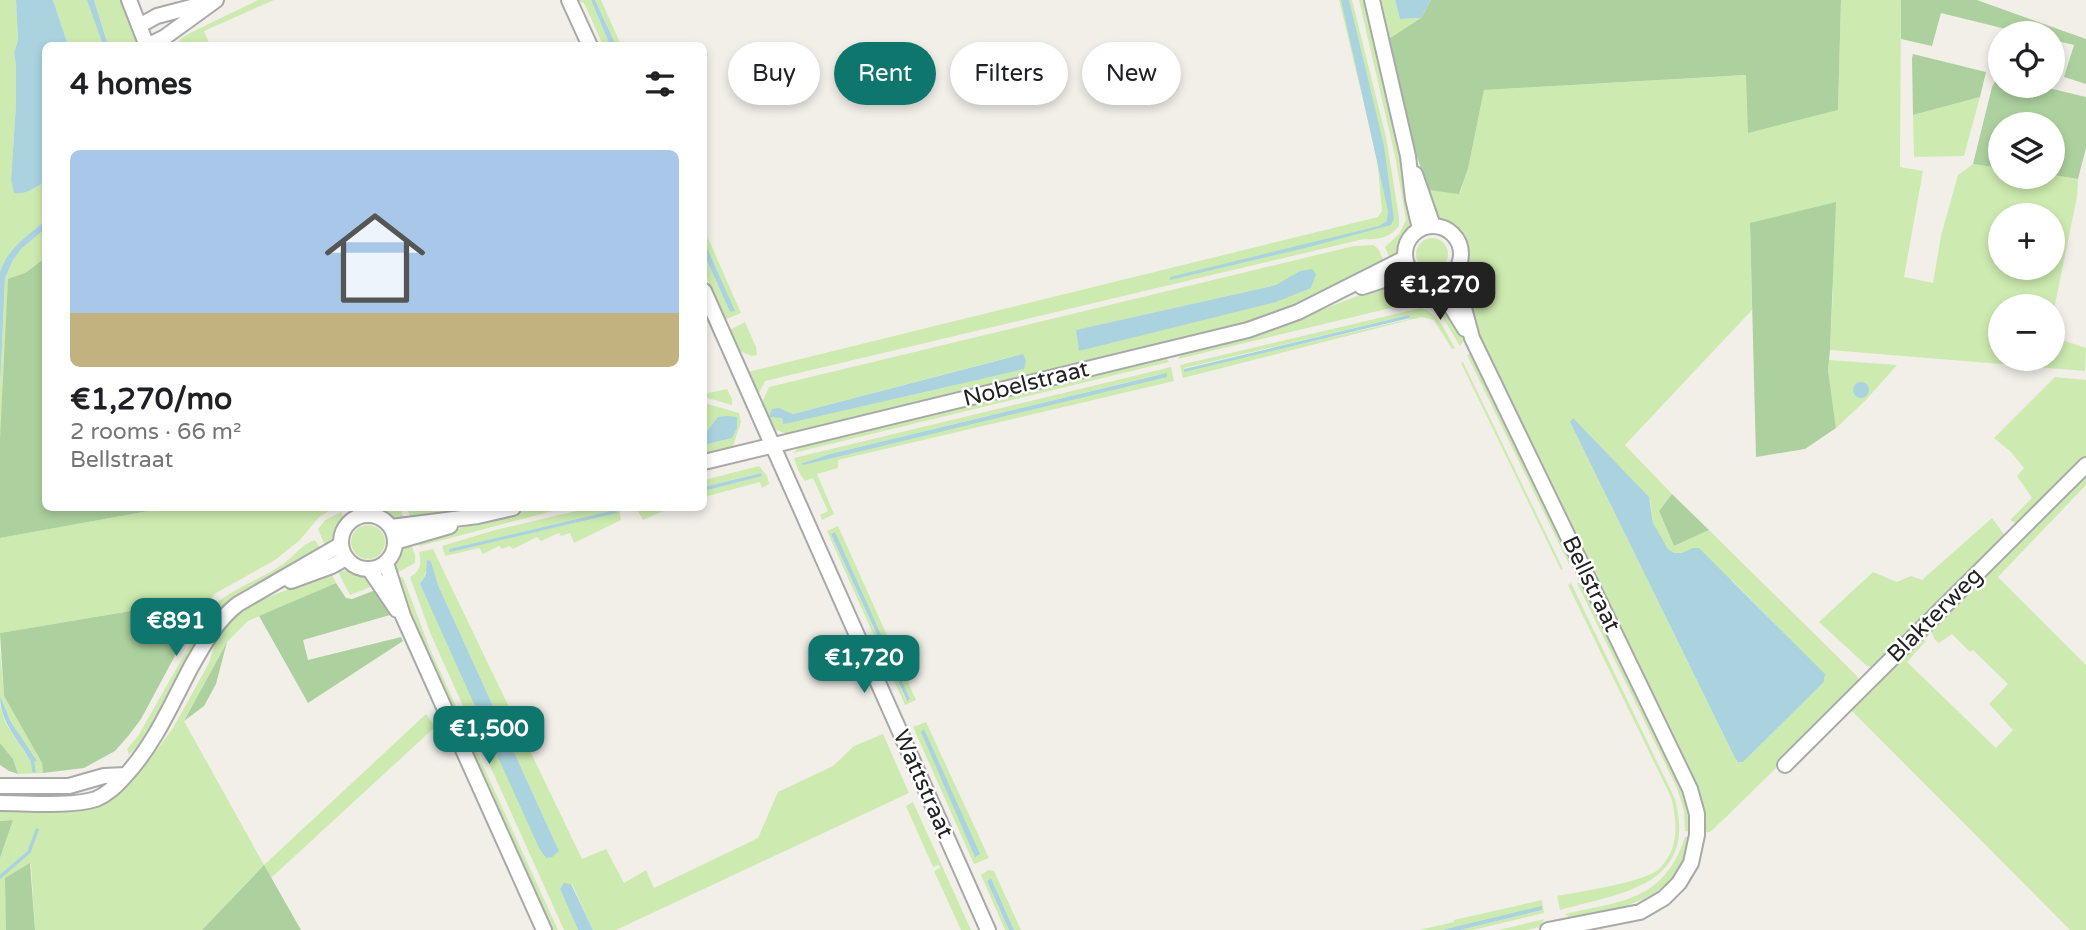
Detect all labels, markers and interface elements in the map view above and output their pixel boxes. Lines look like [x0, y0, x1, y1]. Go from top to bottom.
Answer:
map controls [1988, 21, 2065, 371]
button: locate [1988, 21, 2065, 98]
chip: Buy [728, 42, 820, 105]
chip: Rent [834, 42, 936, 105]
chip: Filters [950, 42, 1068, 105]
chip: New [1082, 42, 1181, 105]
icon: filters [641, 65, 679, 103]
text: 4 homes [70, 66, 192, 103]
button: layers [1988, 112, 2065, 189]
icon: home [312, 195, 438, 321]
button: + [1988, 203, 2065, 280]
pin: €1,270 [1383, 262, 1497, 322]
text: €1,270 [1400, 271, 1480, 299]
button: − [1988, 294, 2065, 371]
street label: Nobelstraat [960, 355, 1092, 413]
text: €1,270/mo [70, 381, 232, 418]
text: 2 rooms · 66 m² [70, 418, 241, 446]
text: Bellstraat [70, 446, 173, 474]
street label: Bellstraat [1556, 531, 1626, 637]
street label: Blakterweg [1882, 562, 1988, 668]
pin: €891 [135, 598, 217, 658]
text: €891 [146, 607, 206, 635]
pin: €1,720 [807, 636, 921, 695]
text: €1,720 [824, 644, 904, 672]
pin: €1,500 [432, 706, 546, 766]
text: €1,500 [449, 715, 529, 743]
street label: Wattstraat [887, 726, 959, 843]

